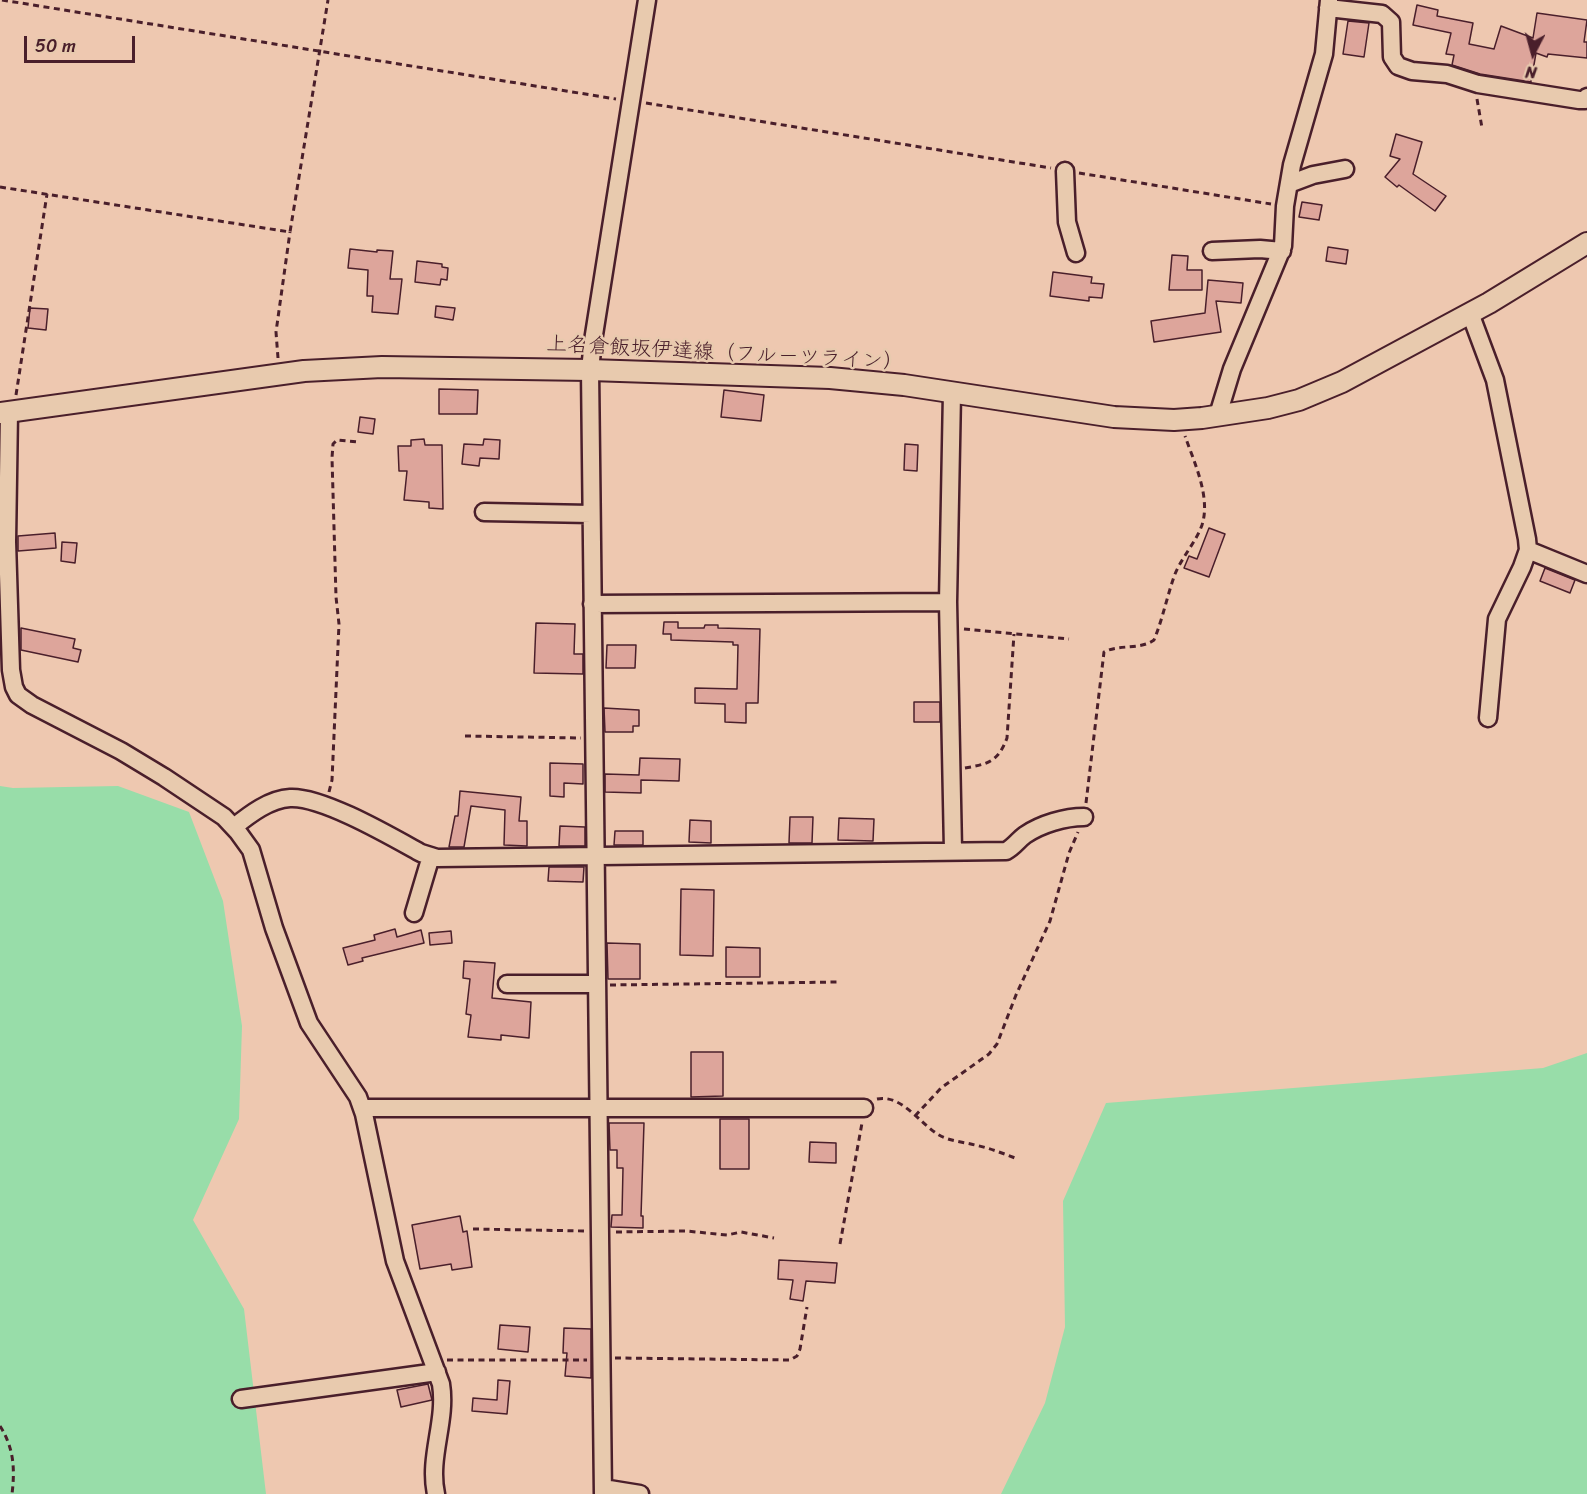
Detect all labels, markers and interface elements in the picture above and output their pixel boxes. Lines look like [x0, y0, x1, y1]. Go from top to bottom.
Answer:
scale bar [27, 24, 138, 62]
north arrow [1503, 24, 1563, 84]
text: 50 m [35, 30, 76, 62]
text: N [1524, 57, 1538, 87]
street label: 上名倉飯坂伊達線（フルーツライン） [546, 332, 904, 376]

